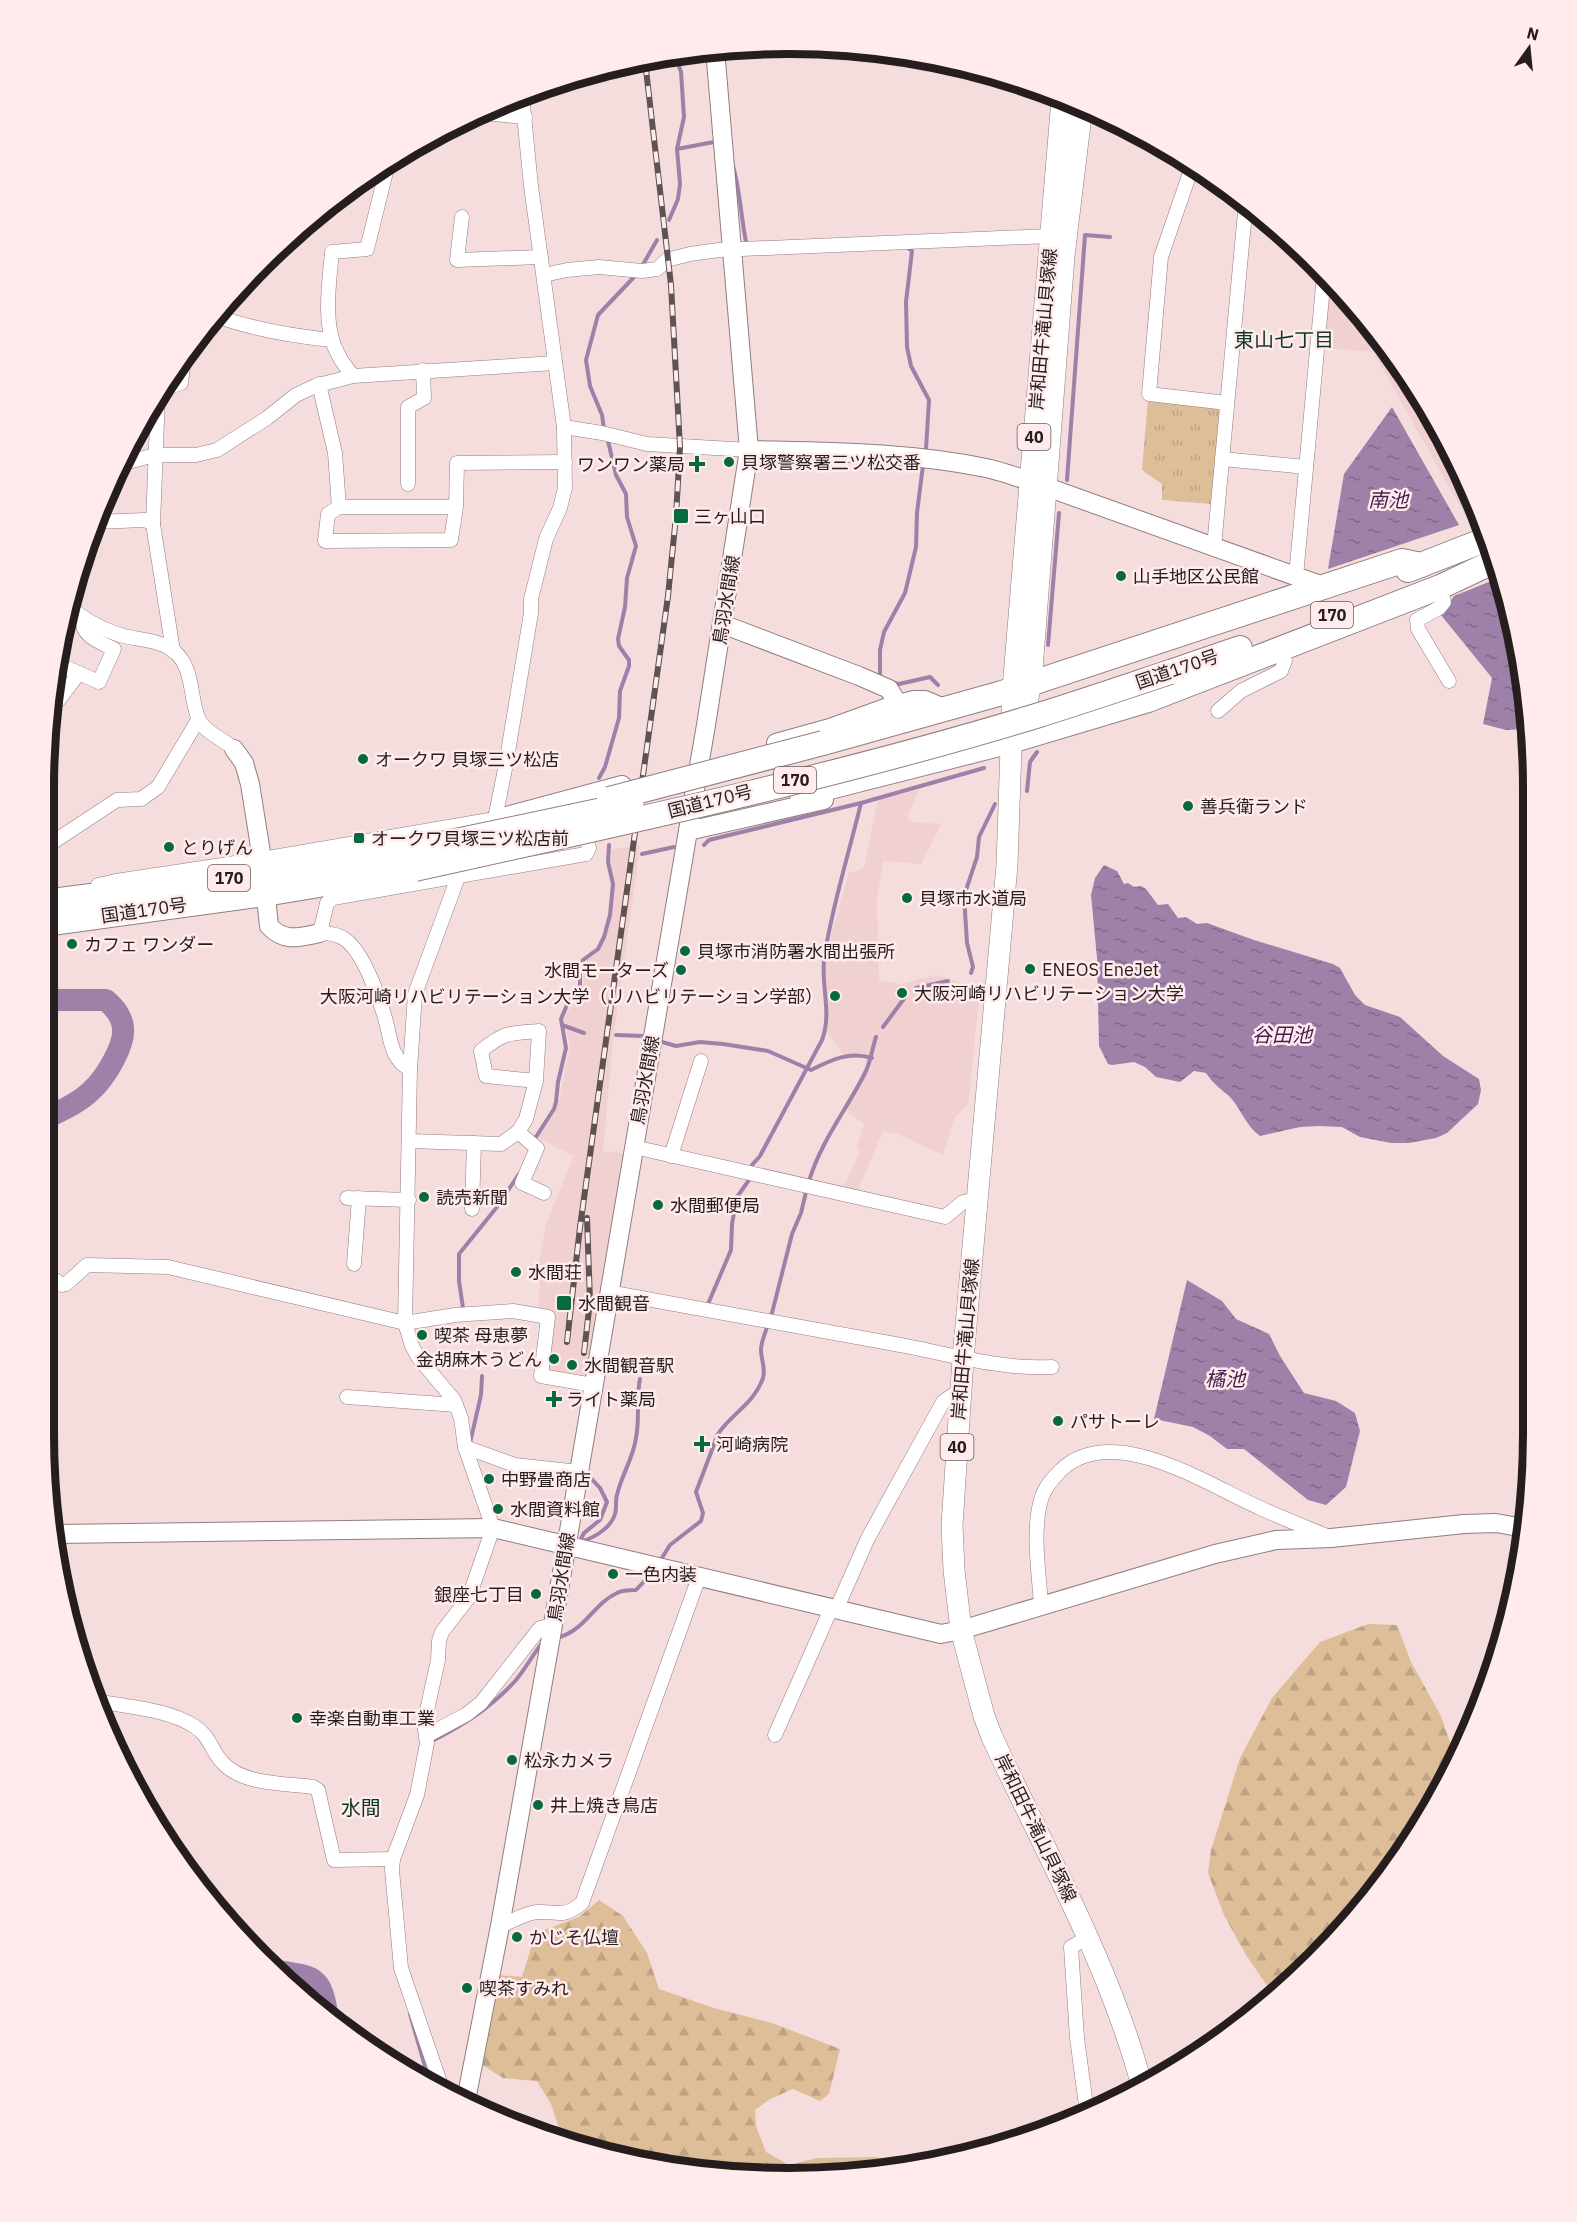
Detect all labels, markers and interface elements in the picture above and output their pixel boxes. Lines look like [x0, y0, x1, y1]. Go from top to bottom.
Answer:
north arrow [1499, 18, 1559, 78]
text: N [1525, 22, 1541, 45]
street label: 岸和田牛滝山貝塚線 [1024, 247, 1062, 411]
district label: 東山七丁目 [1234, 326, 1334, 353]
road number: 40 [1018, 424, 1050, 450]
place label: 貝塚警察署三ツ松交番 [741, 451, 921, 474]
place label: ワンワン薬局 [577, 453, 685, 476]
marker: 貝塚警察署三ツ松交番 [722, 455, 736, 469]
marker: ワンワン薬局 [690, 457, 704, 471]
water label: 南池 [1368, 486, 1410, 513]
place label: 三ヶ山口 [694, 505, 766, 528]
marker: 三ヶ山口 [672, 507, 690, 525]
street label: 鳥羽水間線 [708, 554, 744, 646]
place label: 山手地区公民館 [1133, 565, 1259, 588]
marker: 山手地区公民館 [1114, 569, 1128, 583]
road number: 170 [1311, 602, 1353, 628]
street label: 国道170号 [1132, 644, 1222, 694]
place label: オークワ 貝塚三ツ松店 [375, 748, 559, 771]
marker: オークワ 貝塚三ツ松店 [356, 752, 370, 766]
road number: 170 [774, 767, 816, 793]
street label: 国道170号 [665, 779, 755, 823]
place label: 善兵衛ランド [1200, 795, 1308, 818]
marker: 善兵衛ランド [1181, 799, 1195, 813]
place label: オークワ貝塚三ツ松店前 [371, 827, 569, 850]
marker: オークワ貝塚三ツ松店前 [352, 831, 366, 845]
place label: とりげん [181, 836, 253, 859]
marker: とりげん [162, 840, 176, 854]
road number: 170 [208, 865, 250, 891]
place label: 貝塚市水道局 [919, 887, 1027, 910]
marker: 貝塚市水道局 [900, 891, 914, 905]
street label: 国道170号 [100, 893, 188, 927]
place label: カフェ ワンダー [84, 933, 214, 956]
marker: カフェ ワンダー [65, 937, 79, 951]
place label: 貝塚市消防署水間出張所 [697, 940, 895, 963]
marker: 貝塚市消防署水間出張所 [678, 944, 692, 958]
place label: ENEOS EneJet [1042, 958, 1159, 981]
place label: 水間モーターズ [544, 959, 669, 982]
marker: ENEOS EneJet [1023, 962, 1037, 976]
marker: 水間モーターズ [674, 963, 688, 977]
place label: 大阪河崎リハビリテーション大学 [914, 982, 1184, 1005]
place label: 大阪河崎リハビリテーション大学（リハビリテーション学部） [320, 985, 823, 1008]
marker: 大阪河崎リハビリテーション大学 [895, 986, 909, 1000]
marker: 大阪河崎リハビリテーション大学（リハビリテーション学部） [828, 989, 842, 1003]
water label: 谷田池 [1252, 1021, 1314, 1048]
street label: 鳥羽水間線 [626, 1034, 664, 1126]
place label: 読売新聞 [436, 1186, 508, 1209]
marker: 読売新聞 [417, 1190, 431, 1204]
place label: 水間郵便局 [670, 1194, 760, 1217]
marker: 水間郵便局 [651, 1198, 665, 1212]
street label: 岸和田牛滝山貝塚線 [946, 1257, 984, 1421]
place label: 水間荘 [528, 1261, 582, 1284]
marker: 水間荘 [509, 1265, 523, 1279]
place label: 水間観音 [578, 1292, 650, 1315]
marker: 水間観音 [555, 1294, 573, 1312]
place label: 喫茶 母恵夢 [434, 1324, 528, 1347]
marker: 喫茶 母恵夢 [415, 1328, 429, 1342]
place label: 金胡麻木うどん [416, 1348, 542, 1371]
marker: 金胡麻木うどん [547, 1352, 561, 1366]
place label: 水間観音駅 [584, 1354, 674, 1377]
marker: 水間観音駅 [565, 1358, 579, 1372]
water label: 橘池 [1205, 1365, 1247, 1392]
place label: ライト薬局 [566, 1388, 656, 1411]
marker: ライト薬局 [547, 1392, 561, 1406]
place label: パサトーレ [1070, 1410, 1160, 1433]
marker: パサトーレ [1051, 1414, 1065, 1428]
place label: 河崎病院 [716, 1433, 788, 1456]
road number: 40 [940, 1434, 974, 1460]
marker: 河崎病院 [693, 1435, 711, 1453]
place label: 中野畳商店 [501, 1468, 591, 1491]
marker: 中野畳商店 [482, 1472, 496, 1486]
place label: 水間資料館 [510, 1498, 600, 1521]
marker: 水間資料館 [491, 1502, 505, 1516]
street label: 鳥羽水間線 [543, 1531, 579, 1623]
place label: 一色内装 [625, 1563, 697, 1586]
marker: 一色内装 [606, 1567, 620, 1581]
place label: 銀座七丁目 [434, 1583, 524, 1606]
marker: 銀座七丁目 [529, 1587, 543, 1601]
place label: 幸楽自動車工業 [309, 1707, 435, 1730]
marker: 幸楽自動車工業 [290, 1711, 304, 1725]
place label: 松永カメラ [524, 1749, 614, 1772]
street label: 岸和田牛滝山貝塚線 [990, 1750, 1082, 1906]
marker: 松永カメラ [505, 1753, 519, 1767]
district label: 水間 [341, 1794, 381, 1821]
place label: 井上焼き鳥店 [550, 1794, 658, 1817]
marker: 井上焼き鳥店 [531, 1798, 545, 1812]
place label: かじそ仏壇 [529, 1926, 619, 1949]
marker: かじそ仏壇 [510, 1930, 524, 1944]
place label: 喫茶すみれ [479, 1977, 569, 2000]
marker: 喫茶すみれ [460, 1981, 474, 1995]

